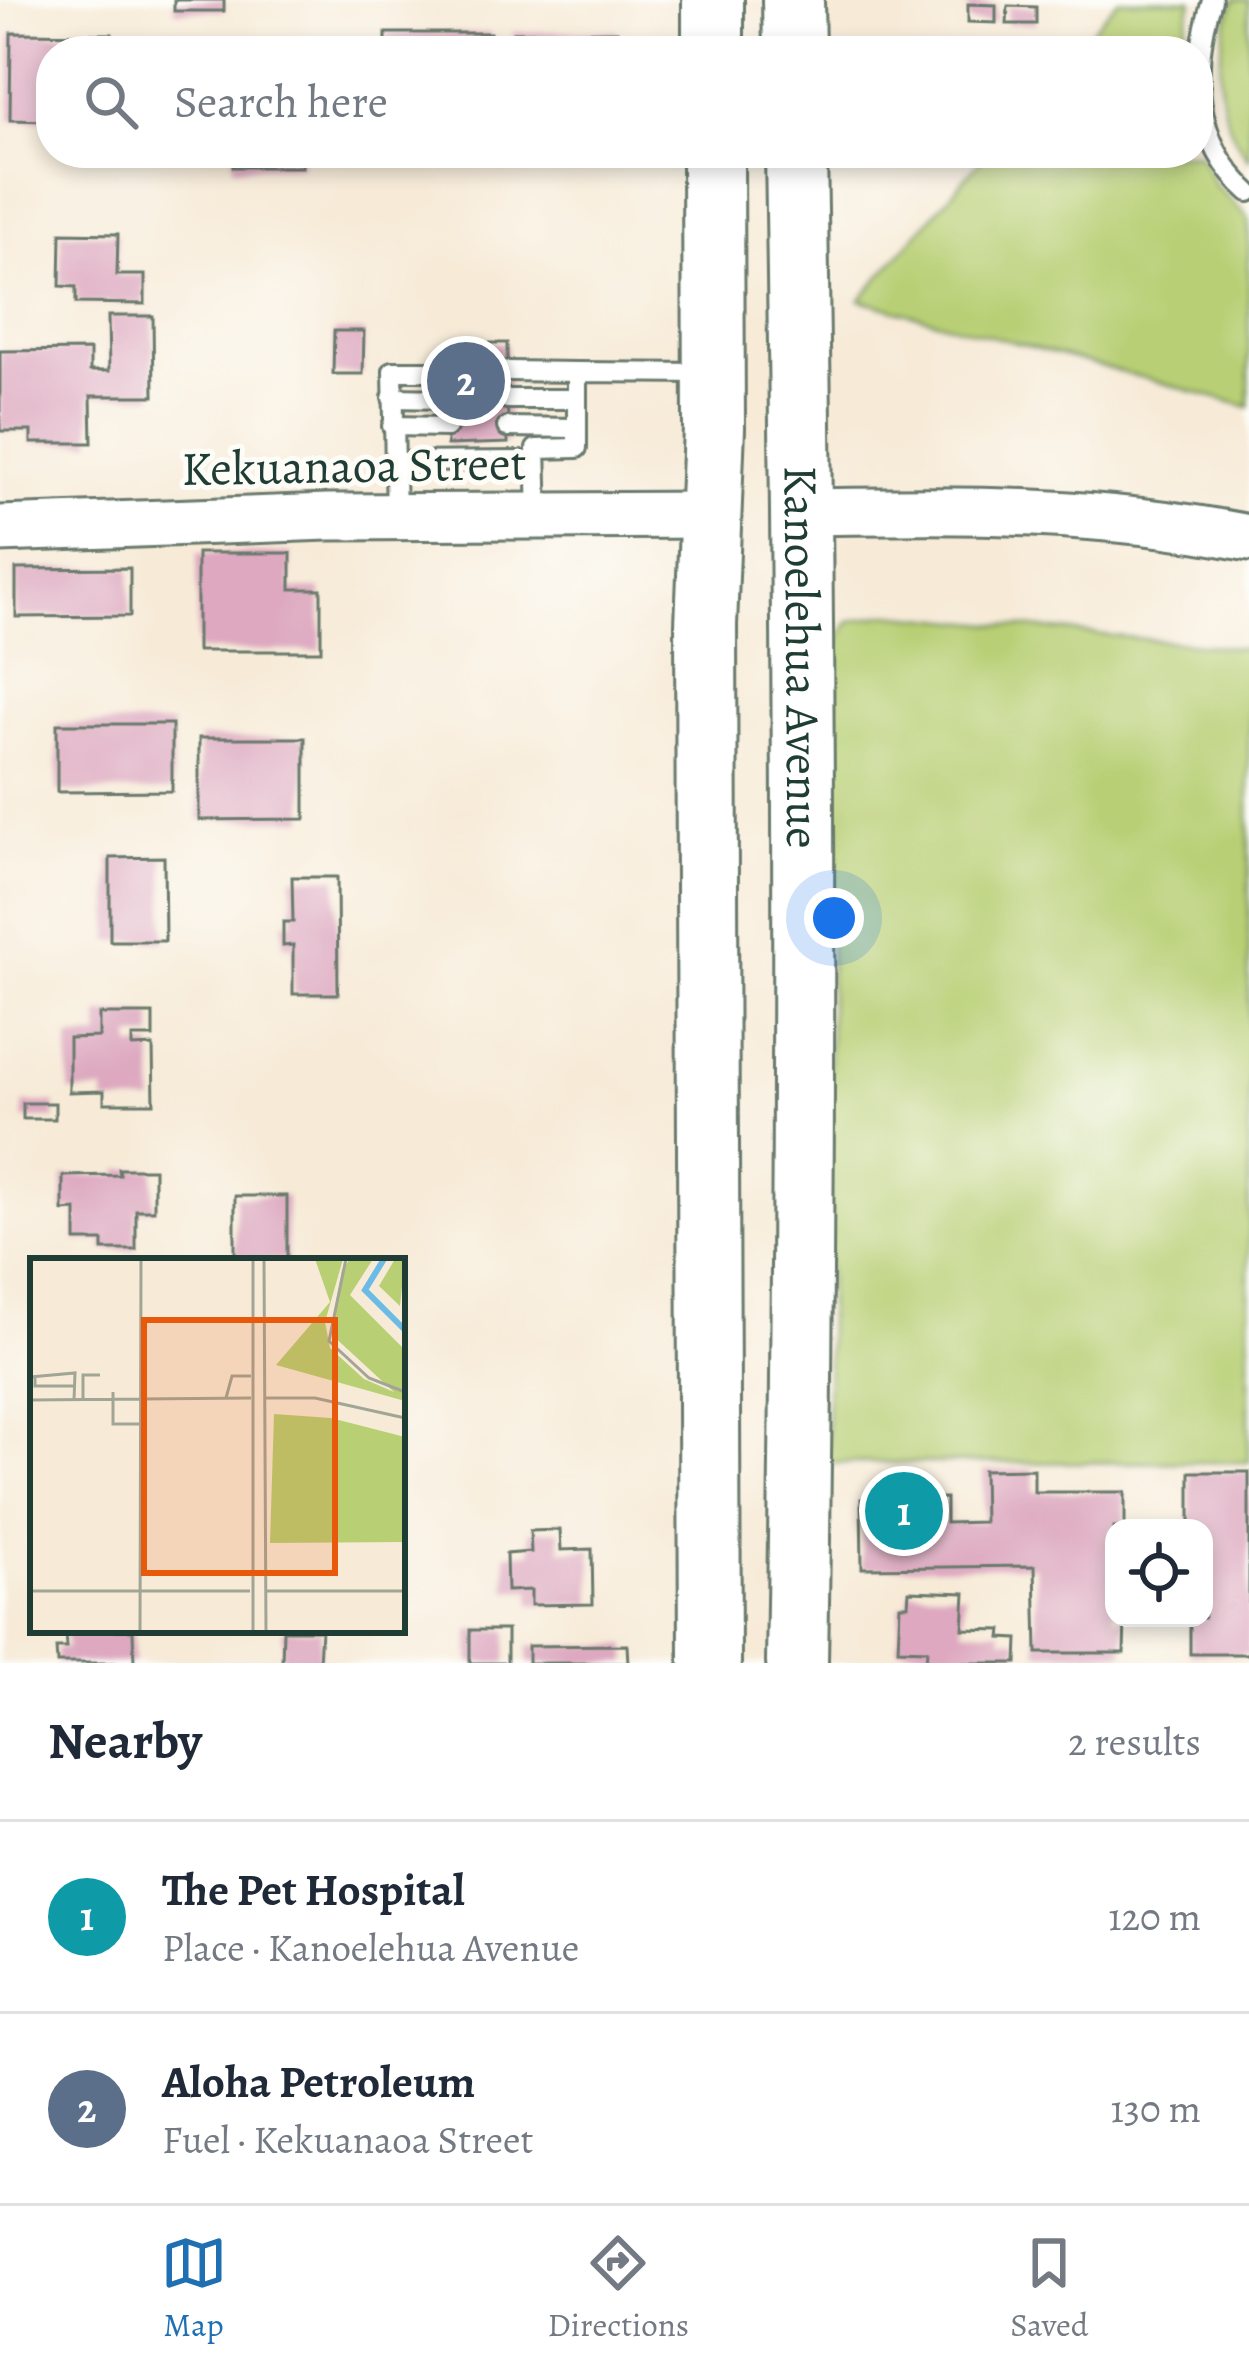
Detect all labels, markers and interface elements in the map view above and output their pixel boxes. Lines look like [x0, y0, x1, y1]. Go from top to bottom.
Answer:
search box [36, 36, 1213, 168]
icon: search [78, 69, 144, 135]
text: Search here [174, 71, 388, 133]
pin: 2 [427, 336, 505, 426]
street label: Kekuanaoa Street [181, 430, 527, 502]
street label: Kanoelehua Avenue [768, 465, 836, 849]
your location [804, 888, 864, 948]
inset map [30, 1258, 405, 1633]
pin: 1 [865, 1466, 943, 1556]
map controls [1105, 1519, 1213, 1627]
button: locate [1105, 1519, 1213, 1627]
text: Nearby [48, 1706, 202, 1776]
text: 2 results [1068, 1715, 1201, 1768]
text: The Pet Hospital [162, 1859, 465, 1921]
text: 1 [80, 1890, 94, 1943]
text: 120 m [1108, 1890, 1201, 1943]
text: Place · Kanoelehua Avenue [162, 1921, 579, 1974]
text: Aloha Petroleum [162, 2051, 475, 2113]
text: 2 [78, 2082, 96, 2135]
text: 130 m [1110, 2082, 1201, 2135]
text: Fuel · Kekuanaoa Street [162, 2113, 533, 2166]
tab: Map [161, 2230, 227, 2347]
tab: Directions [548, 2230, 689, 2347]
tab: Saved [1010, 2230, 1088, 2347]

